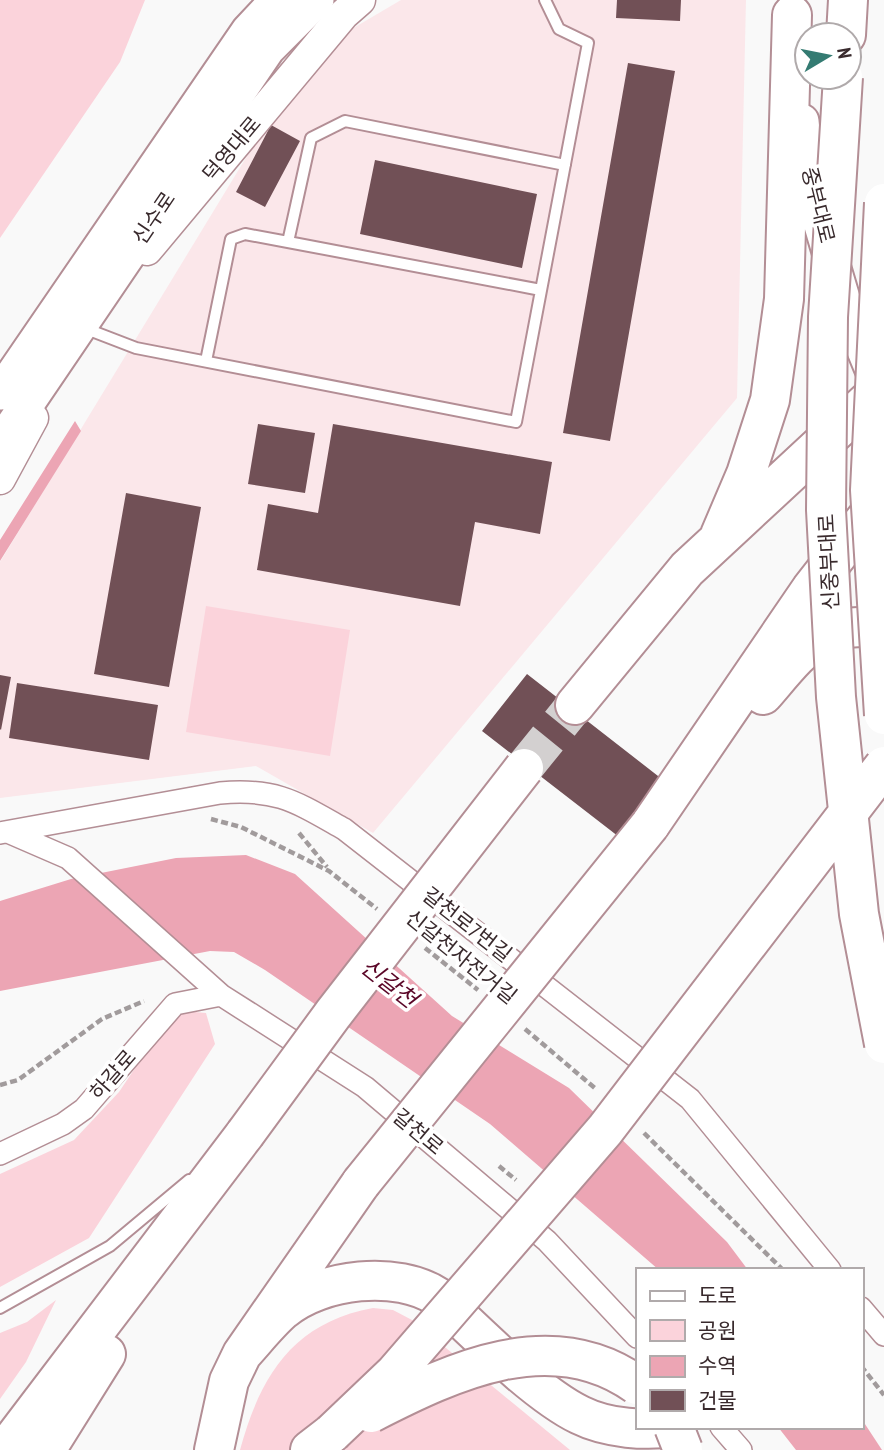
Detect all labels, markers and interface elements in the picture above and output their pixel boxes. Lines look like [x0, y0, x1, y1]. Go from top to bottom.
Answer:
north arrow [793, 21, 863, 91]
text: N [832, 46, 857, 60]
street label: 덕영대로 [196, 110, 267, 187]
street label: 중부대로 [796, 164, 841, 246]
street label: 신수로 [126, 186, 181, 249]
street label: 신중부대로 [812, 513, 845, 611]
street label: 갈천로7번길 [417, 881, 517, 968]
street label: 신갈천자전거길 [400, 904, 522, 1010]
water label: 신갈천 [355, 952, 425, 1015]
street label: 하갈로 [83, 1044, 142, 1105]
street label: 갈천로 [387, 1103, 449, 1161]
legend [636, 1268, 863, 1429]
text: 도로 [698, 1282, 737, 1309]
text: 공원 [698, 1317, 737, 1344]
text: 수역 [698, 1352, 737, 1379]
text: 건물 [698, 1387, 737, 1414]

